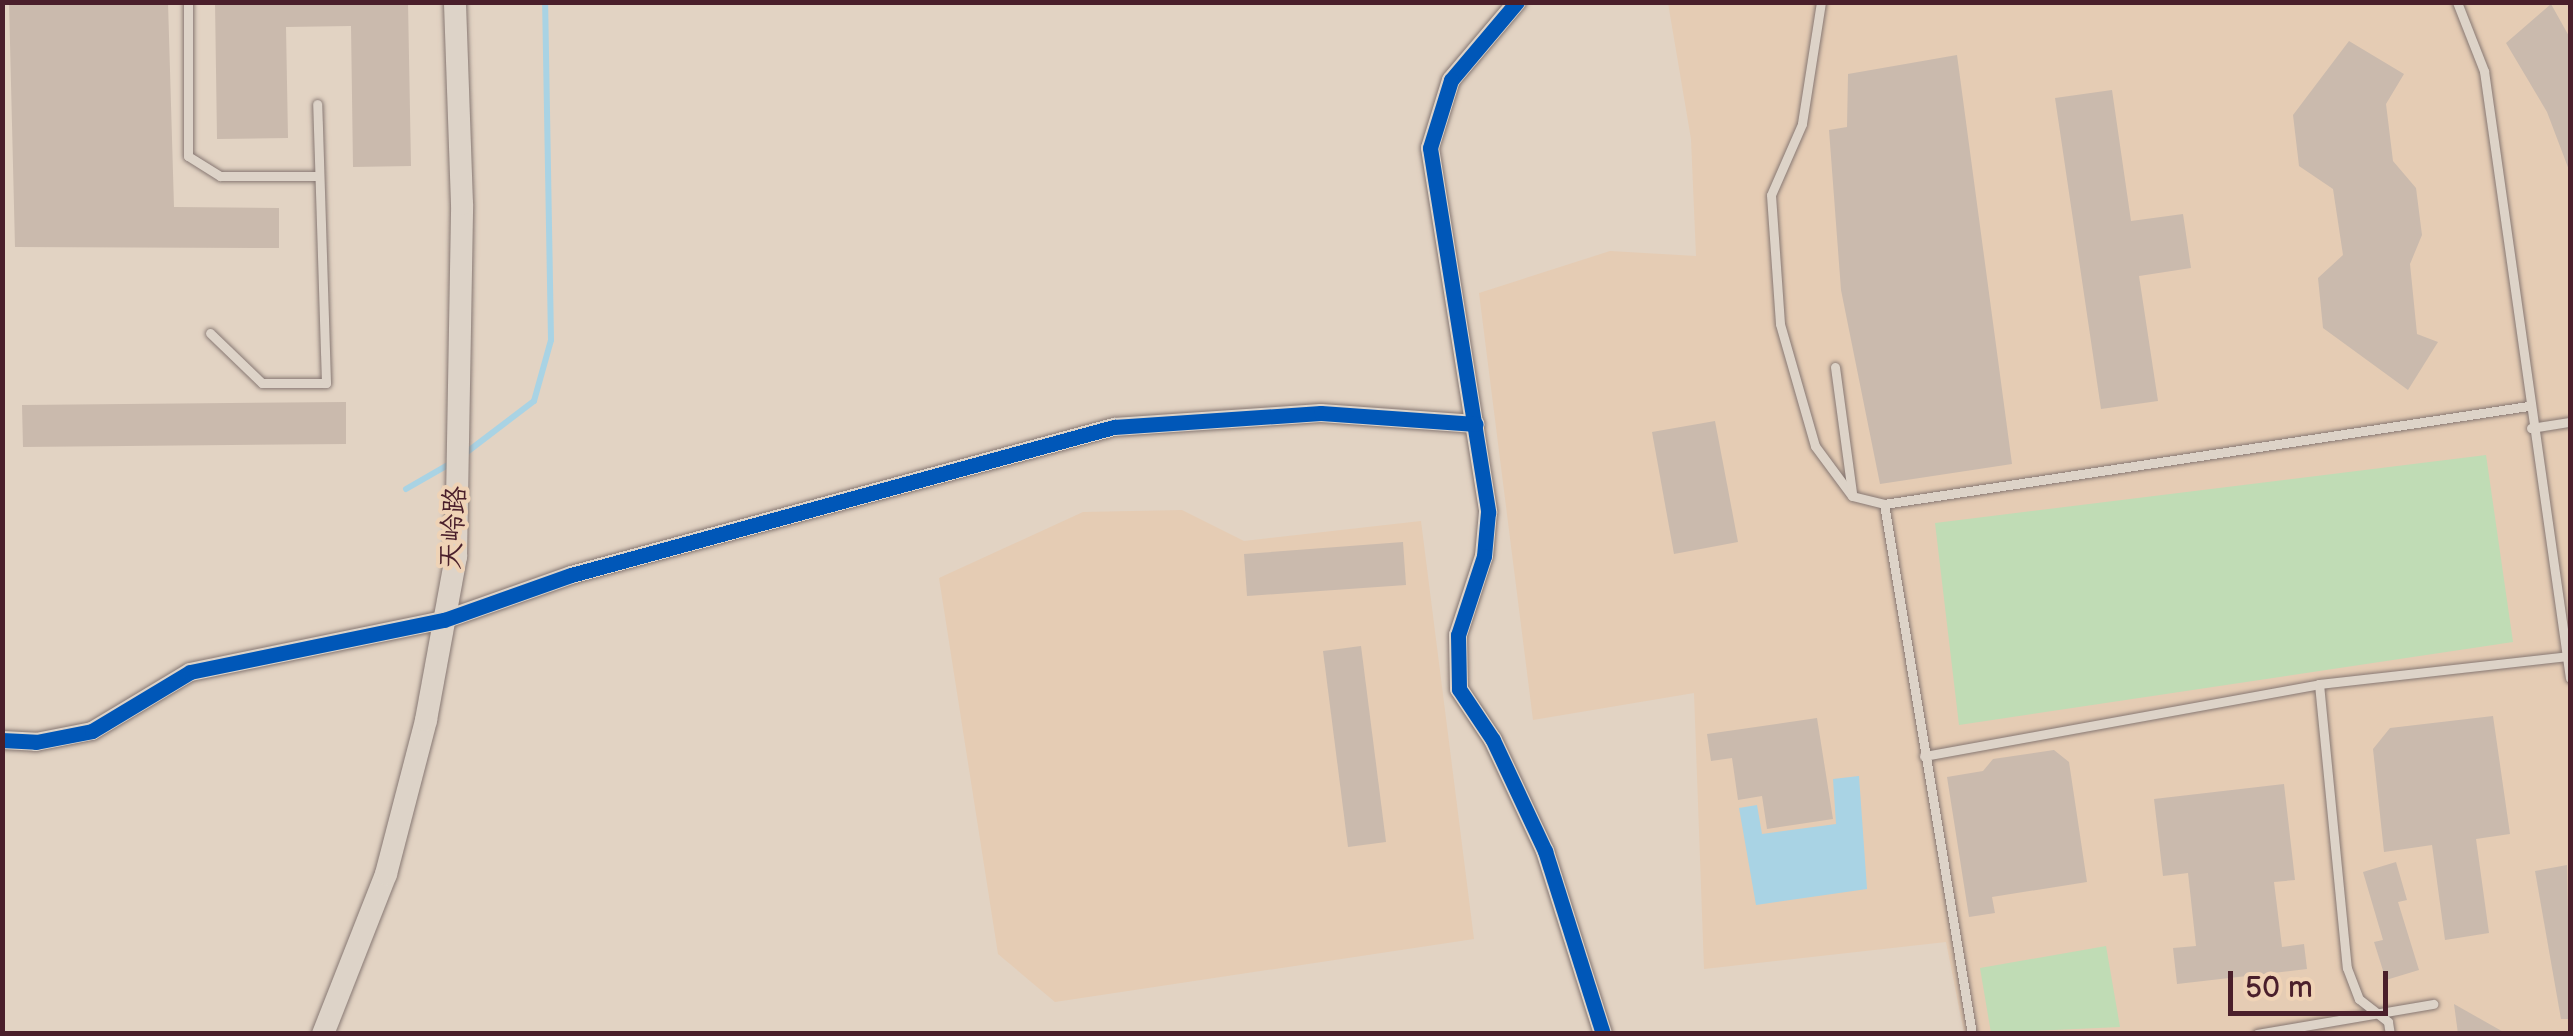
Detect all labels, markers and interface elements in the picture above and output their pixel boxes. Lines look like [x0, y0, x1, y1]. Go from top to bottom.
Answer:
street label: 天岭路 [434, 485, 474, 571]
scale bar [2233, 951, 2393, 1013]
text: 50 m [2245, 970, 2313, 1006]

